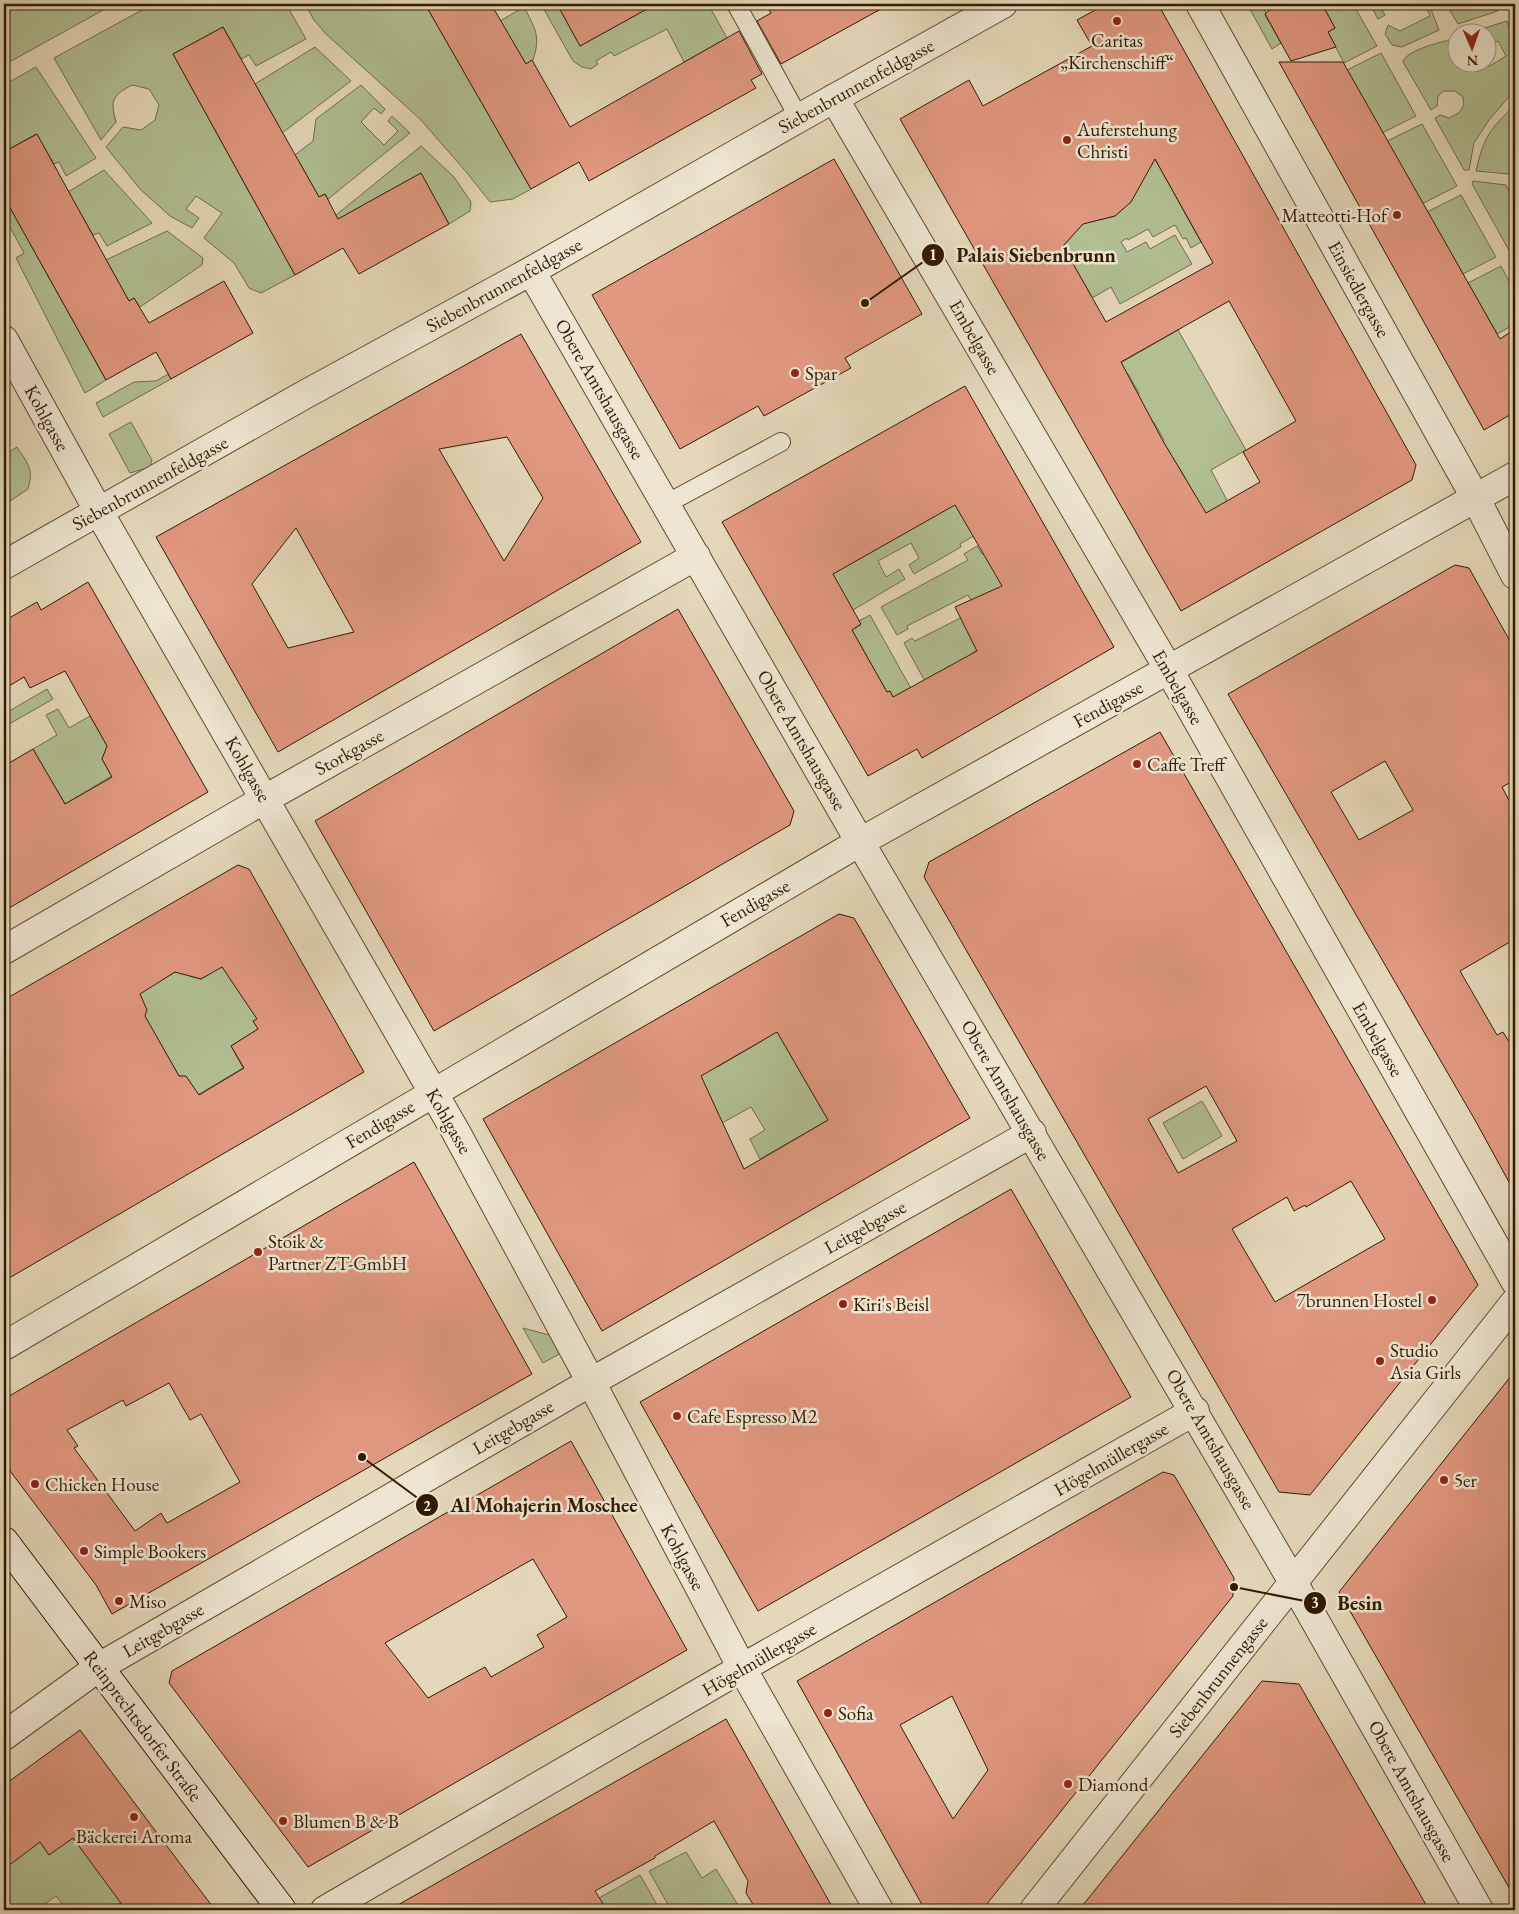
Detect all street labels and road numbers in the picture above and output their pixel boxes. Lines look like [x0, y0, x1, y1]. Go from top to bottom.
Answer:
street label: Siebenbrunnenfeldgasse [774, 33, 938, 139]
street label: Siebenbrunnenfeldgasse [422, 232, 586, 338]
street label: Einsiedlergasse [1322, 236, 1396, 342]
street label: Embelgasse [943, 295, 1007, 379]
street label: Obere Amtshausgasse [550, 314, 650, 464]
street label: Kohlgasse [19, 380, 75, 456]
street label: Siebenbrunnenfeldgasse [68, 430, 232, 536]
street label: Embelgasse [1146, 645, 1210, 729]
street label: Obere Amtshausgasse [752, 665, 852, 815]
street label: Fendigasse [1069, 675, 1147, 733]
street label: Storkgasse [310, 723, 388, 781]
street label: Kohlgasse [219, 732, 277, 806]
street label: Fendigasse [716, 873, 794, 933]
street label: Embelgasse [1346, 997, 1410, 1081]
street label: Obere Amtshausgasse [956, 1015, 1056, 1165]
street label: Kohlgasse [420, 1084, 478, 1158]
street label: Fendigasse [341, 1094, 419, 1154]
street label: Leitgebgasse [820, 1194, 910, 1260]
street label: Obere Amtshausgasse [1161, 1364, 1261, 1514]
street label: Leitgebgasse [468, 1394, 558, 1460]
street label: Högelmüllergasse [1049, 1416, 1173, 1502]
street label: Kohlgasse [655, 1519, 711, 1595]
street label: Leitgebgasse [118, 1597, 208, 1663]
street label: Siebenbrunnengasse [1163, 1611, 1273, 1743]
street label: Högelmüllergasse [697, 1616, 821, 1702]
street label: Reinprechtsdorfer Straße [78, 1645, 208, 1807]
street label: Obere Amtshausgasse [1363, 1716, 1461, 1866]

